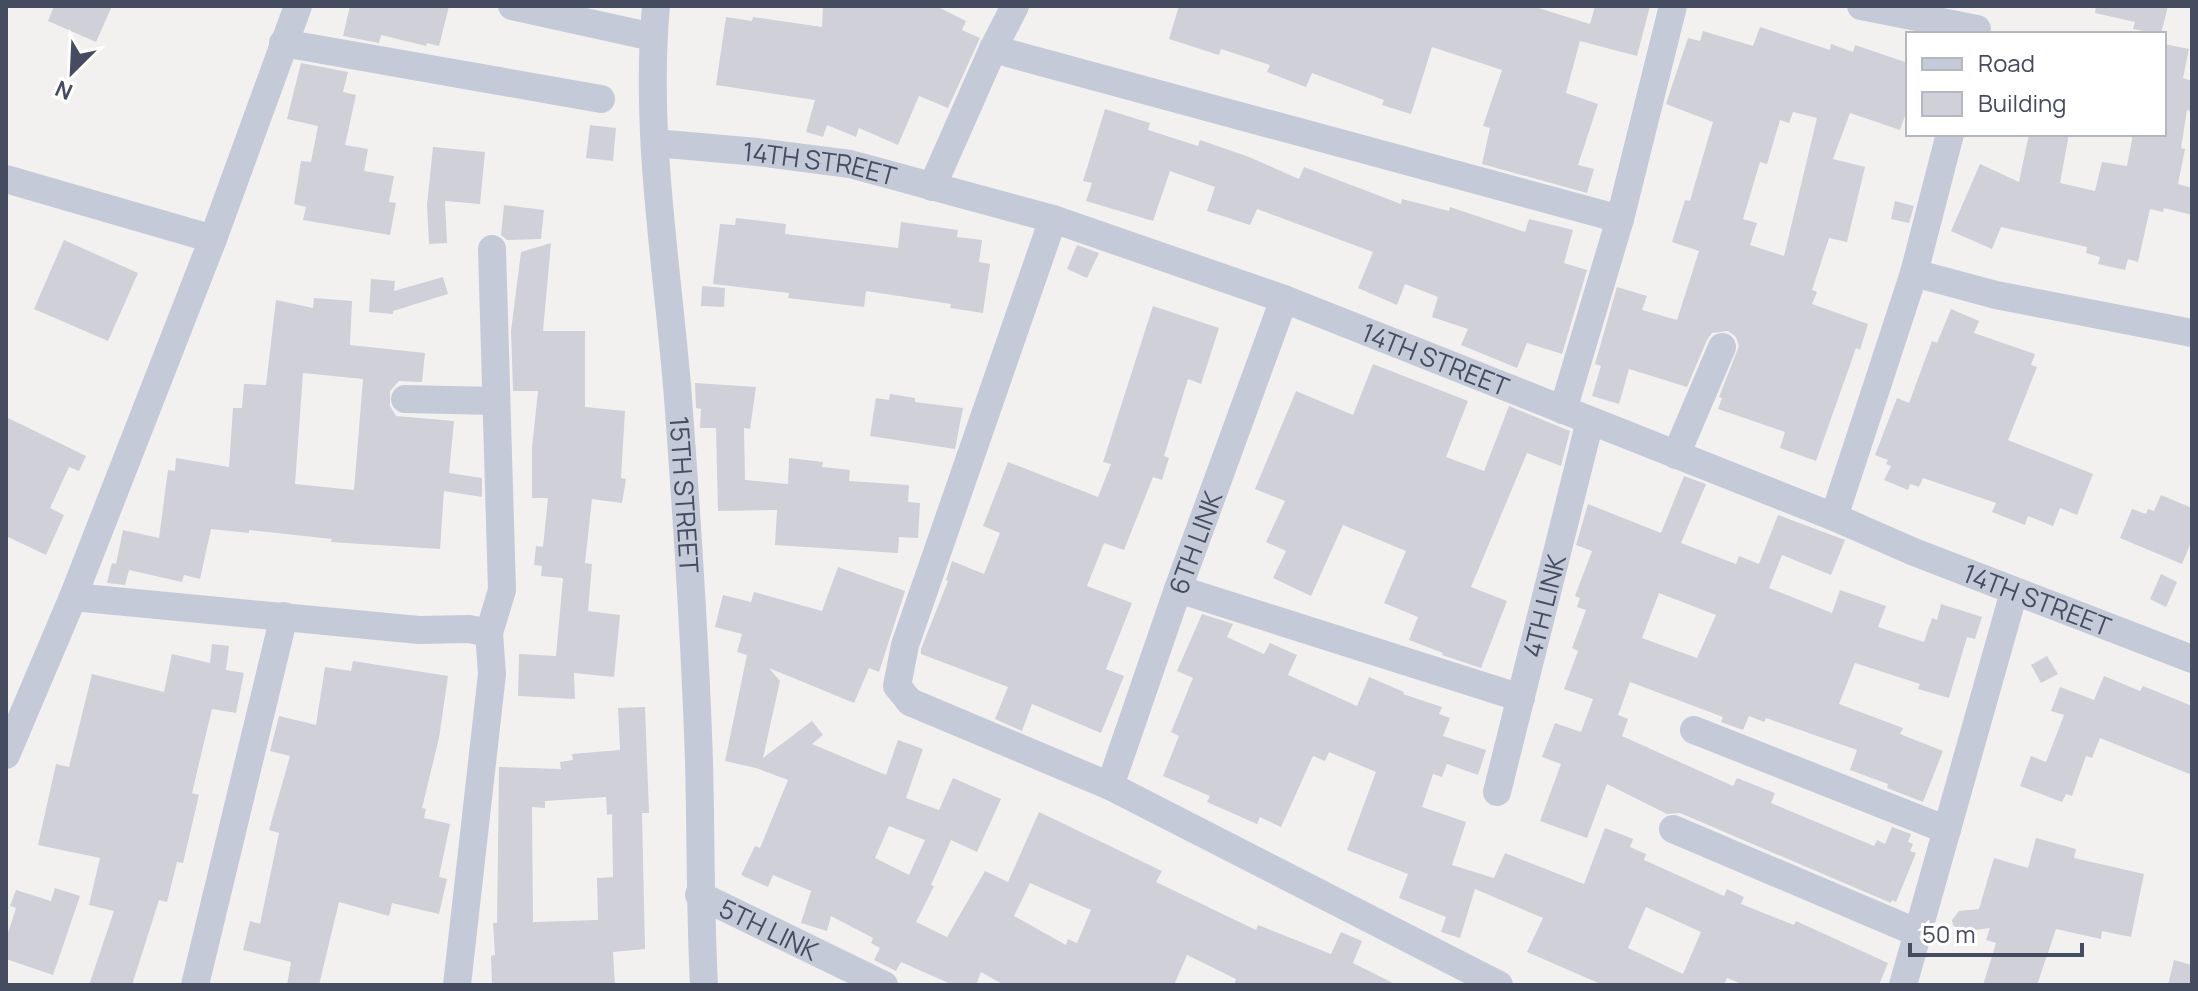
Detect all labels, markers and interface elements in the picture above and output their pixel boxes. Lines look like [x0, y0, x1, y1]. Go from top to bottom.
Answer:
north arrow [32, 32, 112, 112]
legend [1906, 32, 2166, 136]
text: Road [1978, 46, 2035, 79]
text: N [51, 73, 77, 107]
text: Building [1978, 86, 2066, 119]
street label: 14TH STREET [741, 133, 901, 194]
street label: 14TH STREET [1357, 314, 1515, 405]
street label: 15TH STREET [661, 415, 708, 574]
street label: 6TH LINK [1160, 485, 1231, 599]
street label: 4TH LINK [1513, 550, 1574, 661]
street label: 14TH STREET [1958, 555, 2117, 644]
street label: 5TH LINK [714, 890, 825, 969]
scale bar [1910, 907, 2082, 957]
text: 50 m [1922, 917, 1976, 950]

